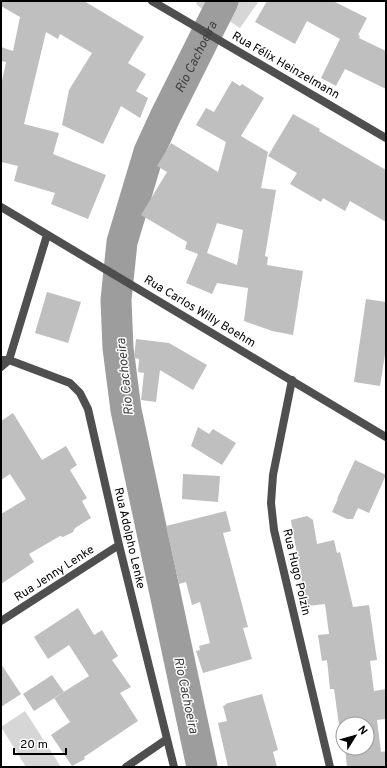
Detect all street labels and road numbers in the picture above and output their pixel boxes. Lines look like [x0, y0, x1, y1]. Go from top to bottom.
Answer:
street label: Rua Félix Heinzelmann [229, 28, 342, 103]
street label: Rua Carlos Willy Boehm [141, 272, 258, 352]
street label: Rua Adolpho Lenke [110, 486, 148, 591]
street label: Rua Hugo Polzin [278, 527, 314, 617]
street label: Rua Jenny Lenke [12, 542, 98, 606]

